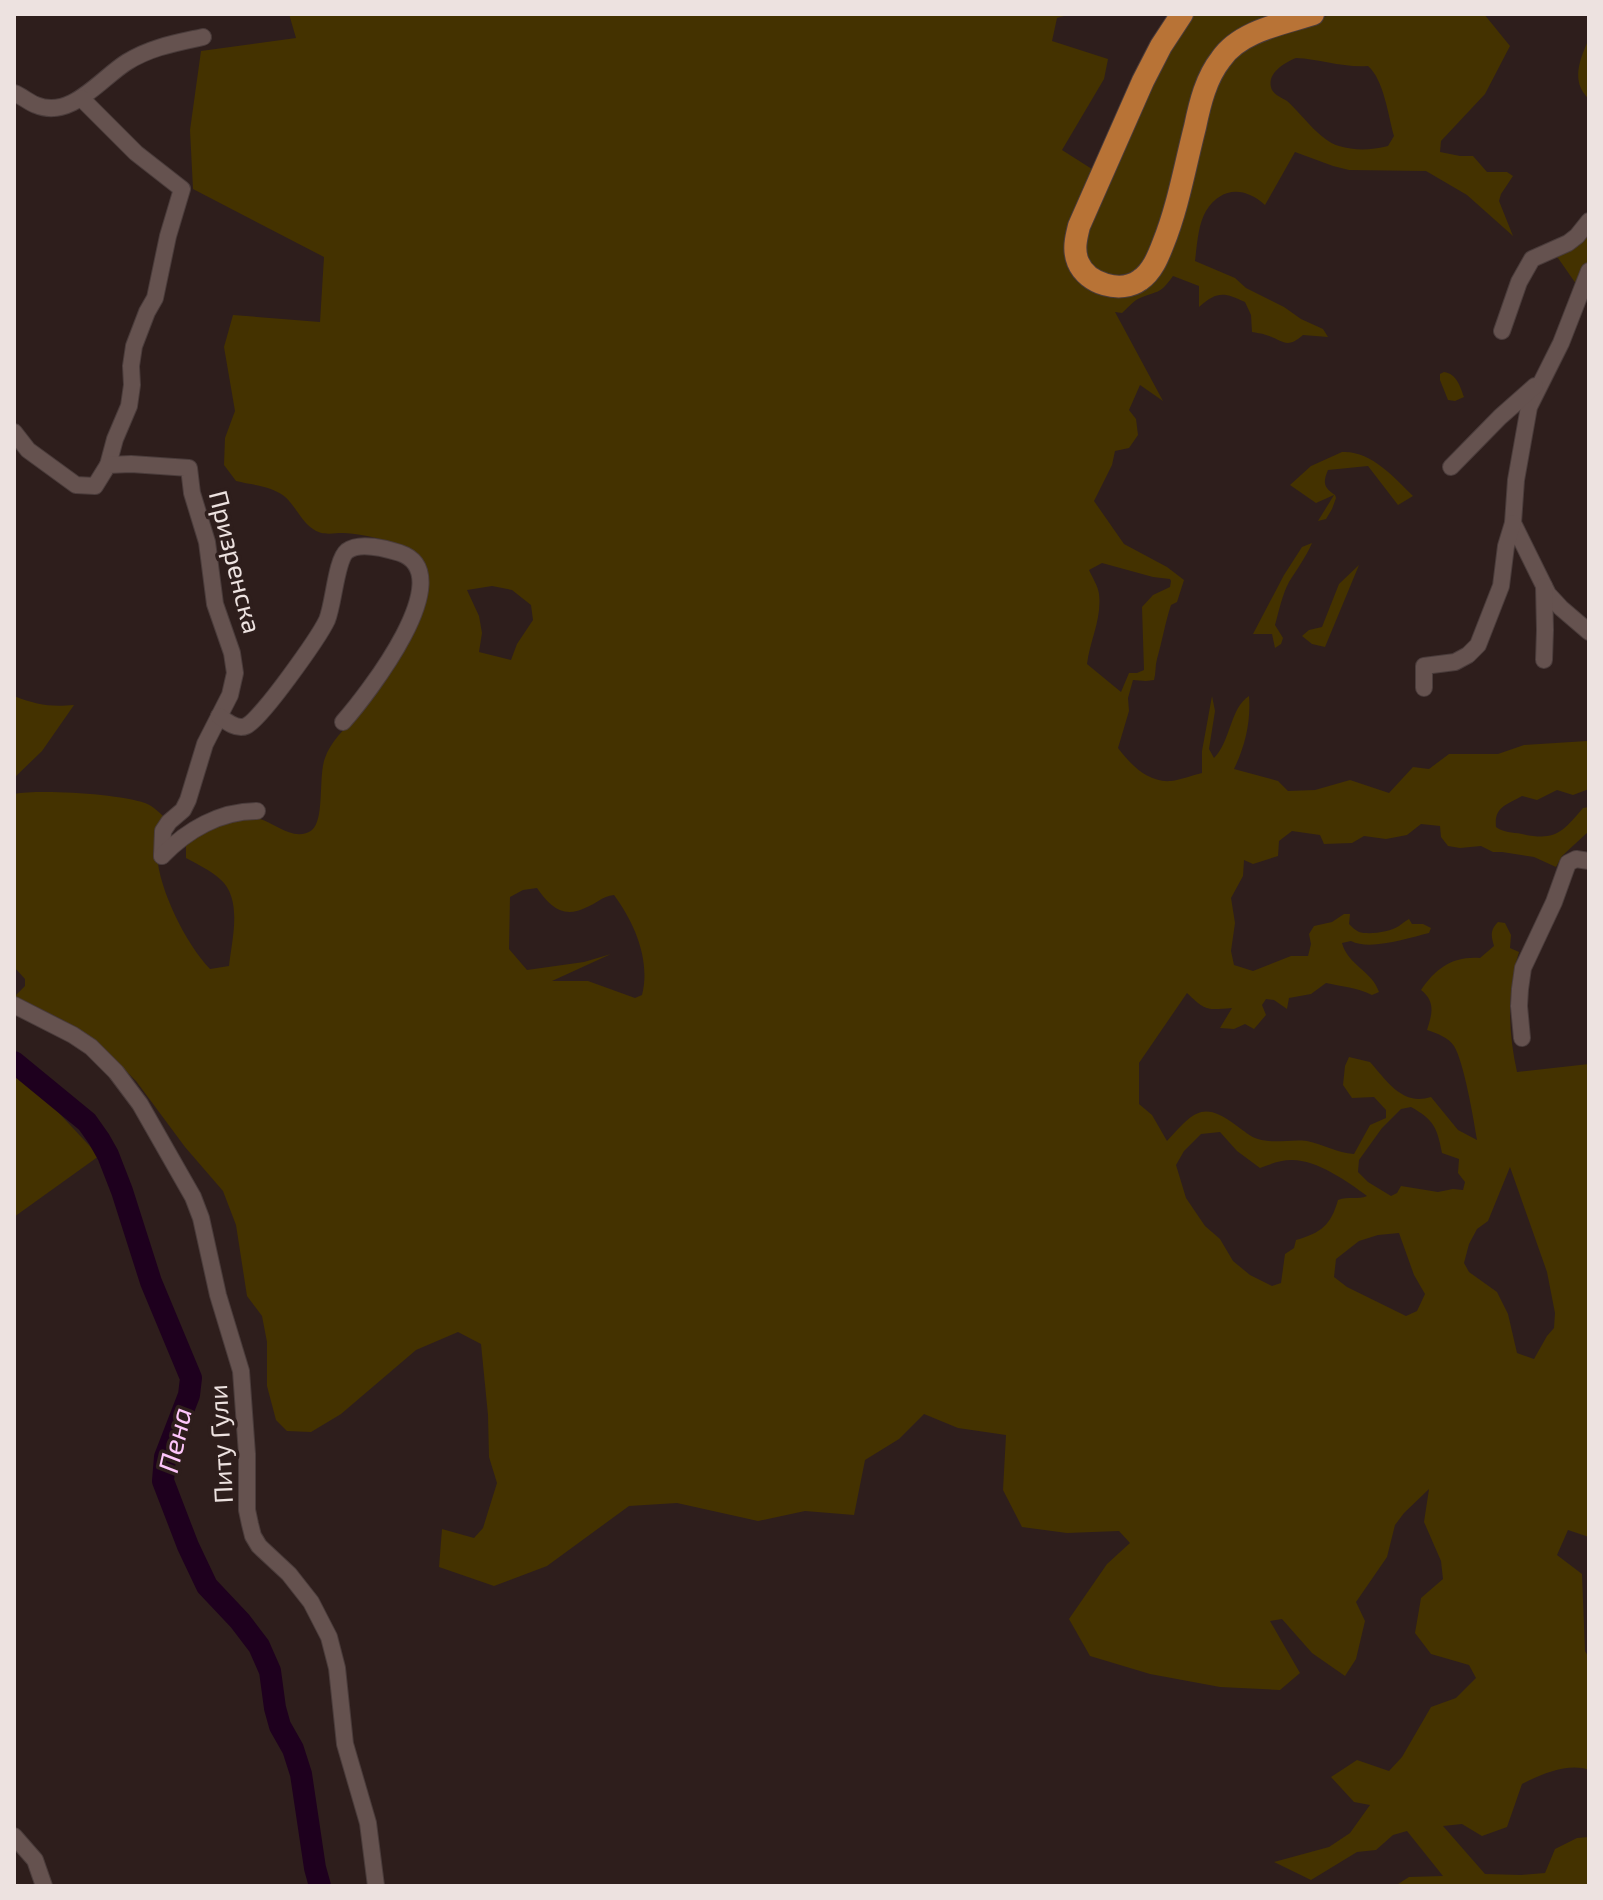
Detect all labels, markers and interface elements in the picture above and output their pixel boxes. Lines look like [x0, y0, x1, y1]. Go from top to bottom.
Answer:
street label: Призренска [204, 487, 269, 636]
street label: Питу Гули [201, 1384, 239, 1504]
water label: Пена [150, 1404, 198, 1476]

